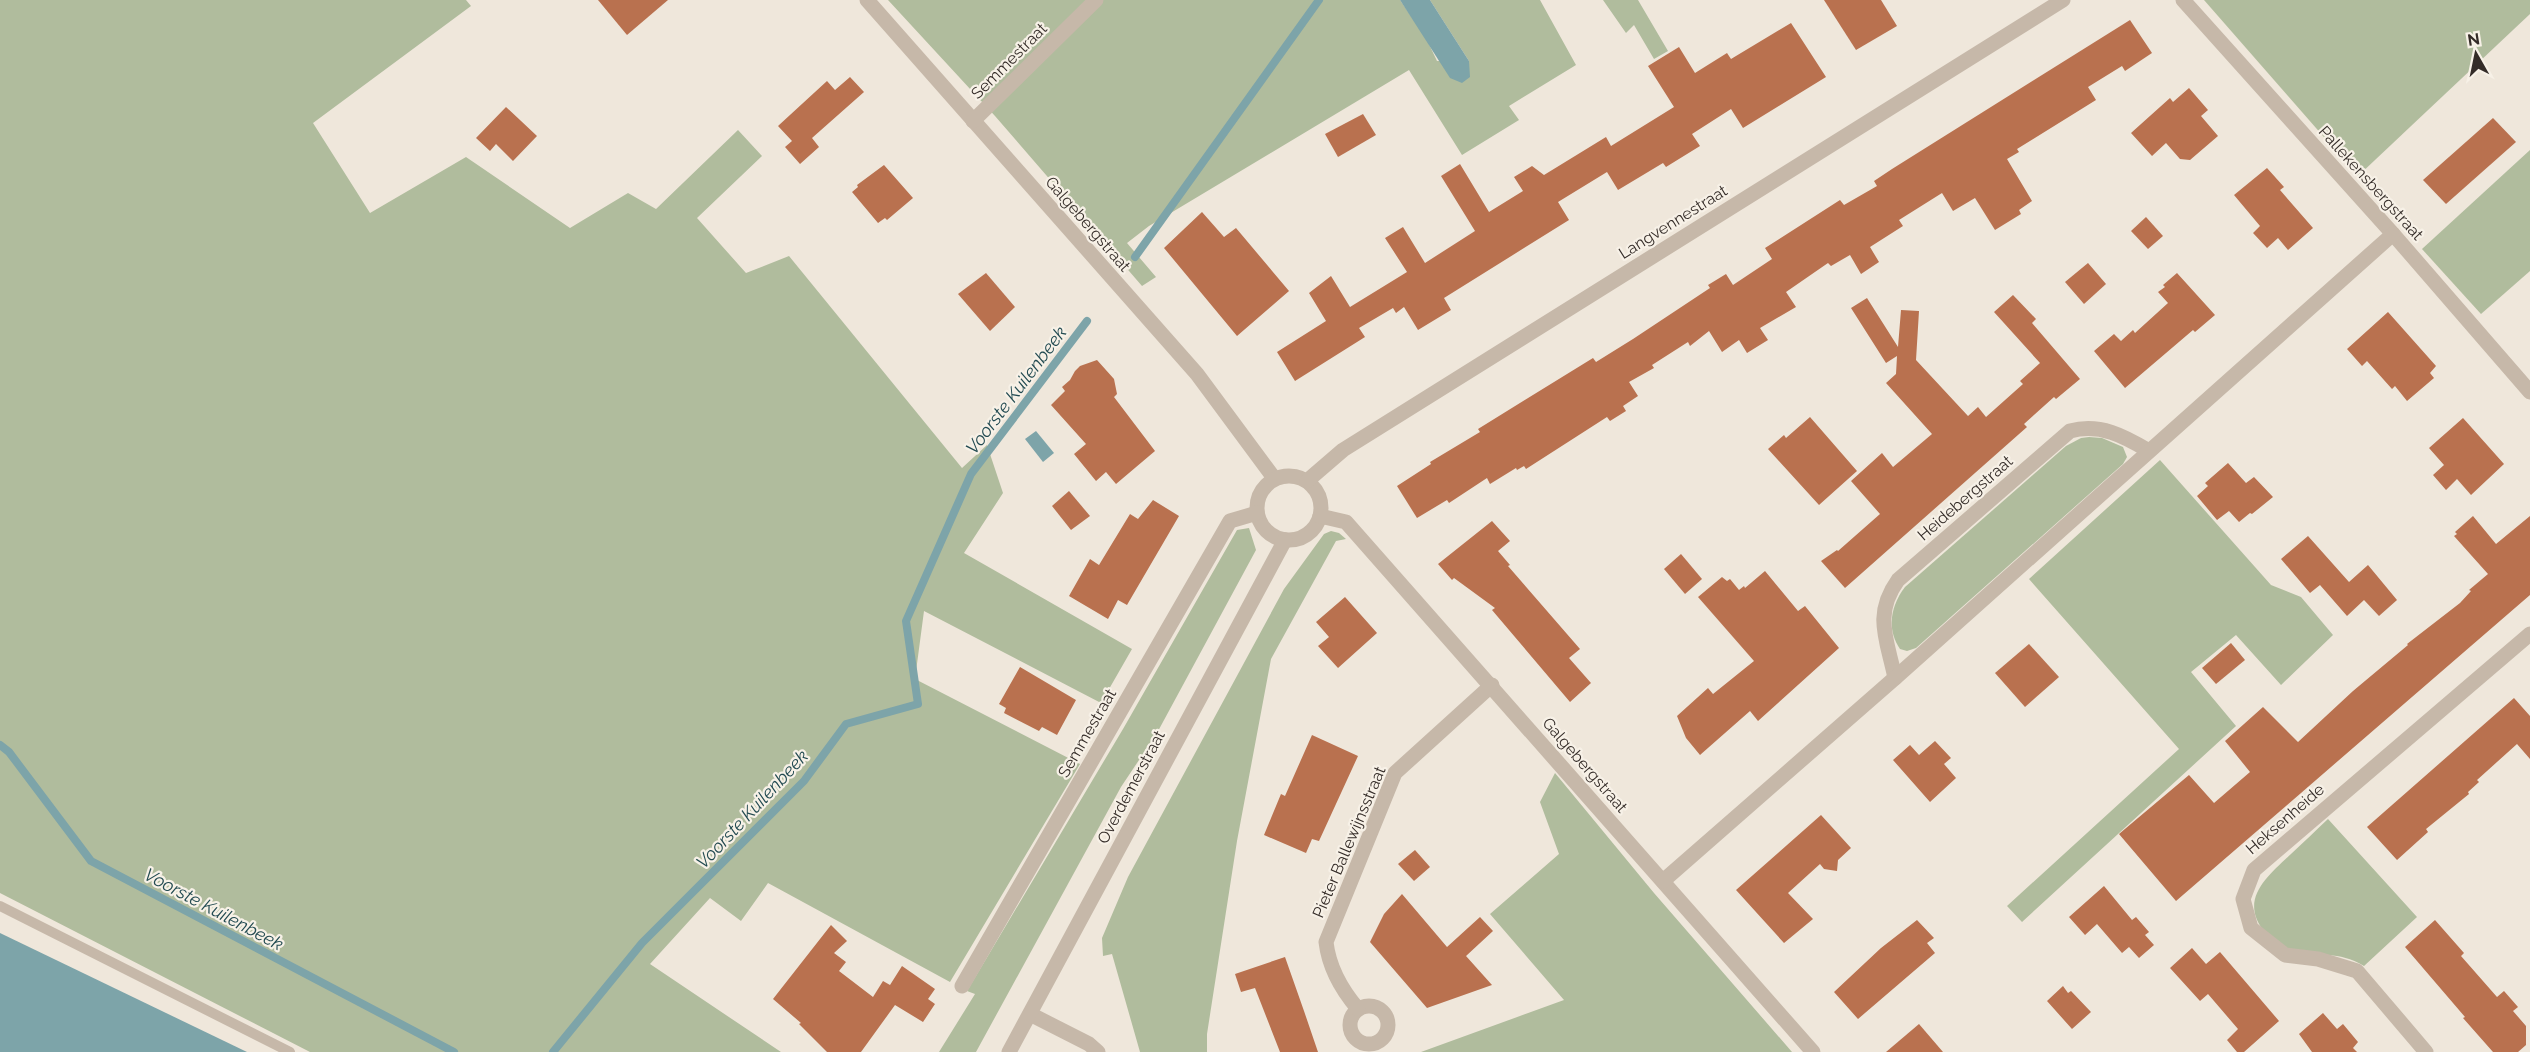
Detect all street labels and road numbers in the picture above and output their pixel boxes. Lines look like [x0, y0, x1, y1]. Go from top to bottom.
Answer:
street label: Semmestraat [967, 19, 1051, 103]
street label: Pallekensbergstraat [2315, 122, 2428, 244]
street label: Galgebergstraat [1042, 173, 1135, 276]
street label: Langvennestraat [1615, 181, 1731, 263]
street label: Heidebergstraat [1914, 451, 2017, 544]
street label: Semmestraat [1054, 685, 1120, 781]
street label: Galgebergstraat [1539, 714, 1632, 817]
street label: Overdemerstraat [1093, 727, 1169, 847]
street label: Pieter Ballewijnsstraat [1309, 763, 1390, 921]
street label: Heksenheide [2242, 780, 2328, 858]

